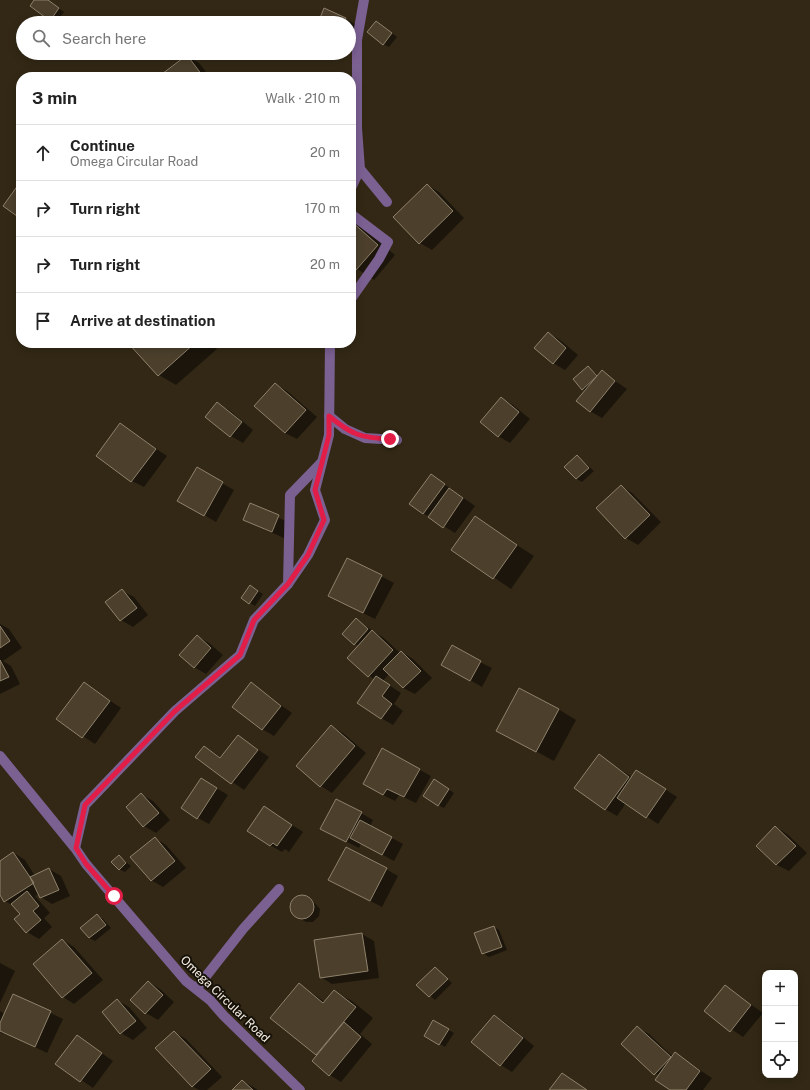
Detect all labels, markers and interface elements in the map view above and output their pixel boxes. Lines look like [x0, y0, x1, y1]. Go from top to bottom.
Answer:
search box [16, 16, 356, 60]
icon: search [30, 27, 52, 49]
text: Search here [62, 30, 146, 47]
text: 3 min [32, 88, 77, 108]
text: Walk · 210 m [265, 91, 340, 106]
text: Continue [70, 137, 135, 154]
icon: ahead [32, 142, 54, 164]
text: 20 m [310, 145, 340, 160]
text: Omega Circular Road [70, 154, 198, 169]
icon: right [32, 198, 54, 220]
text: Turn right [70, 200, 140, 217]
text: 170 m [305, 201, 340, 216]
icon: right [32, 254, 54, 276]
text: Turn right [70, 256, 140, 273]
text: 20 m [310, 257, 340, 272]
icon: arrive [32, 310, 54, 332]
text: Arrive at destination [70, 312, 215, 329]
route end [381, 430, 399, 448]
route start [105, 887, 123, 905]
street label: Omega Circular Road [178, 953, 272, 1045]
map controls [762, 970, 798, 1078]
button: + [762, 970, 798, 1006]
button: − [762, 1006, 798, 1042]
button: locate [762, 1042, 798, 1078]

